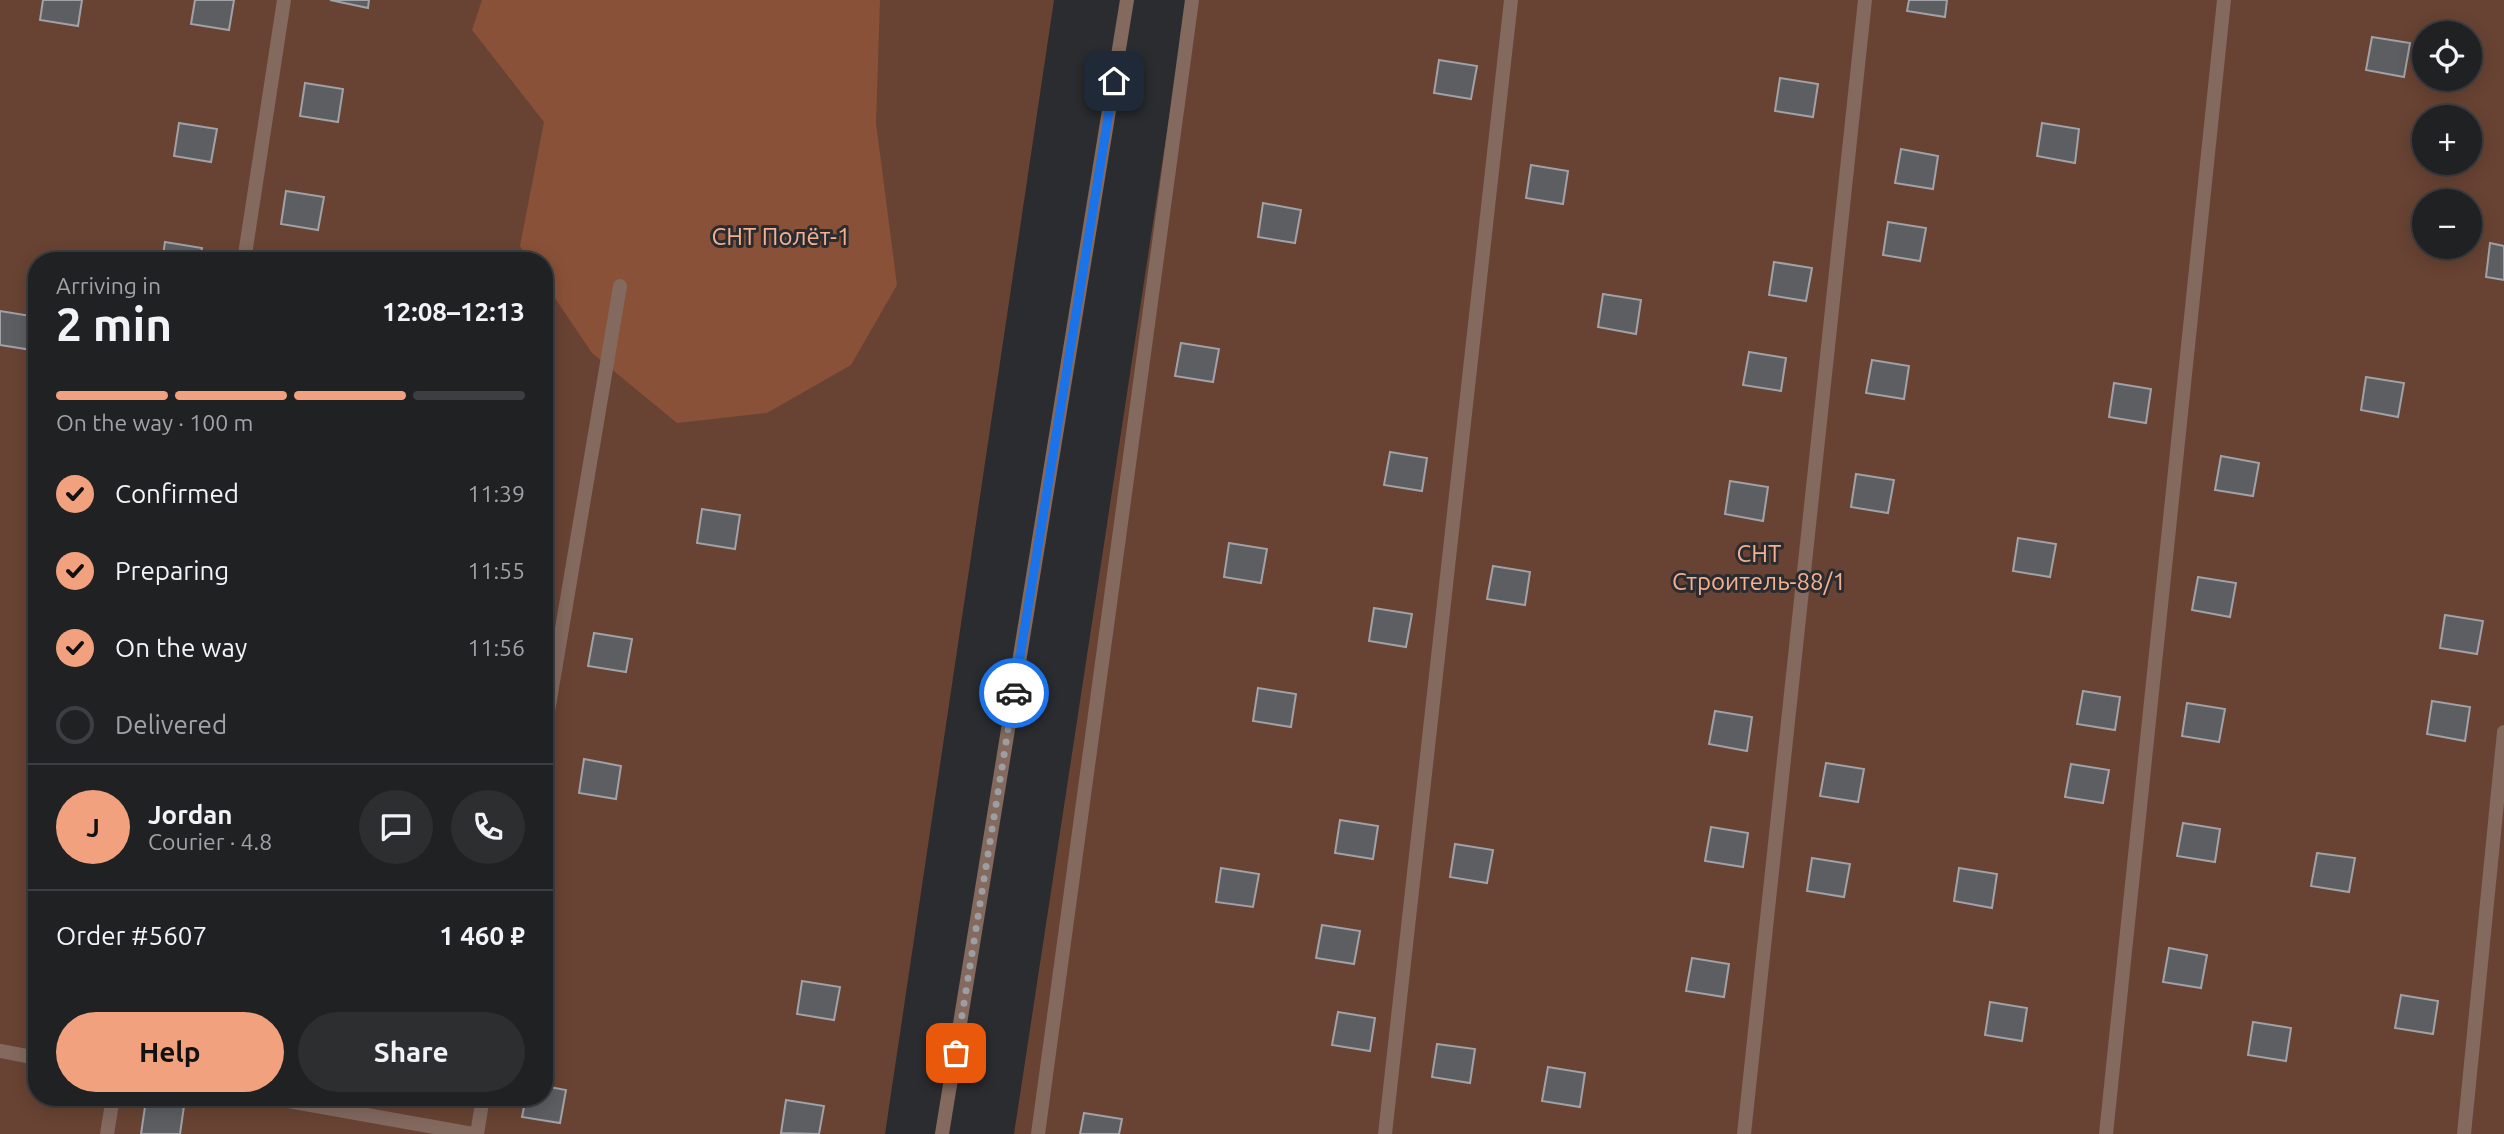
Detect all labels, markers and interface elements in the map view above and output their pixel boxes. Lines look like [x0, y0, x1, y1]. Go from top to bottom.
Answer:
map controls [2412, 21, 2482, 259]
button: locate [2412, 21, 2482, 91]
pin [1084, 51, 1144, 111]
icon: home [1095, 62, 1133, 100]
button: + [2412, 105, 2482, 175]
button: − [2412, 189, 2482, 259]
park label: СНТ Полёт-1 [712, 223, 850, 250]
text: Arriving in [56, 273, 161, 298]
text: 12:08–12:13 [382, 297, 525, 326]
text: 2 min [56, 298, 172, 350]
text: On the way · 100 m [56, 410, 253, 435]
icon: check [56, 475, 94, 513]
text: Confirmed [115, 479, 239, 508]
text: 11:39 [467, 481, 525, 506]
park label: СНТ Строитель-88/1 [1672, 540, 1846, 595]
icon: check [56, 552, 94, 590]
text: Preparing [115, 556, 229, 585]
text: 11:55 [467, 558, 525, 583]
icon: check [56, 629, 94, 667]
text: On the way [115, 633, 247, 662]
text: 11:56 [467, 635, 525, 660]
courier [979, 658, 1049, 728]
icon: car [995, 674, 1033, 712]
text: Delivered [115, 710, 227, 739]
button: chat [359, 790, 433, 864]
button: phone [451, 790, 525, 864]
text: Jordan [148, 800, 233, 829]
text: J [86, 813, 100, 842]
text: Courier · 4.8 [148, 829, 272, 854]
text: Order #5607 [56, 921, 207, 950]
text: 1 460 ₽ [439, 921, 525, 950]
button: Help [56, 1012, 284, 1092]
button: Share [298, 1012, 525, 1092]
pin [926, 1023, 986, 1083]
icon: bag [937, 1034, 975, 1072]

